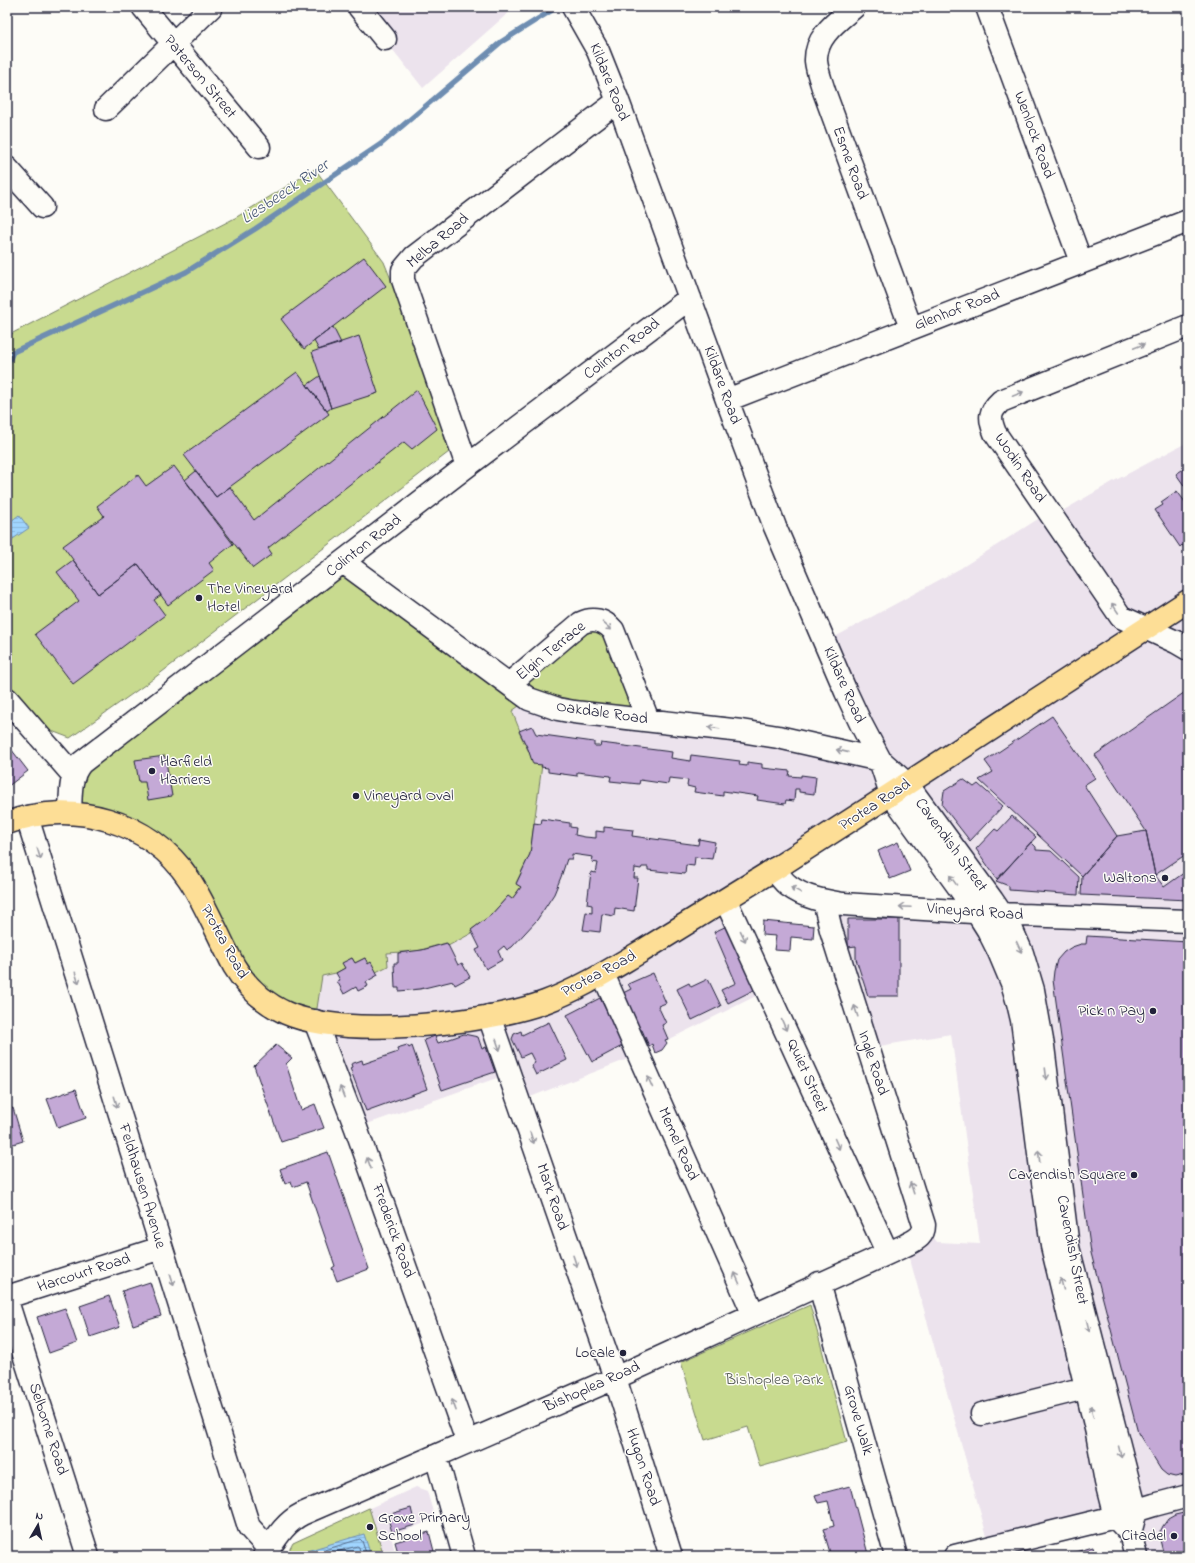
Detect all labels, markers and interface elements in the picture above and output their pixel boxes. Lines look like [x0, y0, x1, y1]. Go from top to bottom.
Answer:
street label: Paterson Street [158, 30, 243, 125]
street label: Kildare Road [583, 40, 635, 124]
street label: Wenlock Road [1007, 88, 1061, 182]
street label: Esme Road [826, 123, 874, 203]
water label: Liesbeeck River [236, 152, 336, 231]
street label: Melba Road [401, 208, 475, 274]
street label: Glenhof Road [911, 283, 1003, 337]
street label: Colinton Road [579, 312, 665, 386]
one-way arrow [1132, 341, 1144, 349]
street label: Kildare Road [697, 342, 747, 428]
one-way arrow [1012, 390, 1024, 398]
street label: Wodin Road [988, 428, 1052, 508]
street label: Colinton Road [321, 509, 407, 583]
place label: The Vineyard Hotel [207, 577, 293, 619]
marker: The Vineyard Hotel [194, 593, 204, 603]
one-way arrow [1111, 602, 1119, 613]
street label: Elgin Terrace [511, 615, 592, 687]
one-way arrow [602, 621, 613, 630]
street label: Kildare Road [816, 643, 872, 727]
street label: Oakdale Road [555, 695, 649, 731]
one-way arrow [708, 724, 721, 731]
one-way arrow [836, 747, 849, 755]
place label: Harfield Harriers [160, 750, 212, 792]
marker: Harfield Harriers [147, 766, 157, 776]
street label: Protea Road [834, 773, 916, 837]
place label: Vineyard Oval [363, 784, 454, 808]
marker: Vineyard Oval [351, 791, 361, 801]
street label: Cavendish Street [909, 793, 994, 897]
one-way arrow [36, 848, 43, 861]
place label: Waltons [1104, 866, 1157, 890]
marker: Waltons [1160, 873, 1170, 883]
one-way arrow [948, 875, 957, 886]
one-way arrow [790, 886, 802, 894]
street label: Vineyard Road [925, 897, 1024, 927]
street label: Protea Road [194, 901, 254, 983]
one-way arrow [899, 904, 912, 911]
one-way arrow [739, 929, 747, 941]
one-way arrow [1016, 941, 1023, 953]
street label: Protea Road [557, 944, 641, 1004]
one-way arrow [74, 972, 81, 985]
place label: Pick n Pay [1078, 999, 1145, 1023]
one-way arrow [852, 1005, 859, 1018]
marker: Pick n Pay [1148, 1006, 1158, 1016]
one-way arrow [781, 1019, 788, 1031]
street label: Ingle Road [851, 1027, 895, 1099]
street label: Quiet Street [780, 1035, 834, 1118]
one-way arrow [495, 1038, 503, 1050]
one-way arrow [1043, 1067, 1050, 1080]
one-way arrow [646, 1077, 654, 1089]
one-way arrow [338, 1086, 346, 1098]
one-way arrow [113, 1096, 120, 1109]
street label: Memel Road [651, 1104, 705, 1184]
street label: Feldhausen Avenue [111, 1120, 173, 1252]
one-way arrow [529, 1132, 537, 1144]
one-way arrow [834, 1138, 841, 1150]
one-way arrow [1035, 1150, 1043, 1163]
one-way arrow [364, 1158, 372, 1170]
street label: Mark Road [529, 1160, 575, 1234]
place label: Cavendish Square [1008, 1163, 1127, 1187]
marker: Cavendish Square [1129, 1170, 1139, 1180]
street label: Frederick Road [365, 1180, 421, 1281]
one-way arrow [908, 1181, 915, 1194]
street label: Cavendish Street [1050, 1193, 1094, 1307]
street label: Harcourt Road [34, 1247, 134, 1299]
one-way arrow [571, 1255, 579, 1267]
one-way arrow [733, 1272, 740, 1284]
one-way arrow [168, 1274, 176, 1286]
one-way arrow [1057, 1278, 1065, 1291]
one-way arrow [1085, 1319, 1092, 1332]
place label: Locale [575, 1341, 616, 1365]
marker: Locale [618, 1348, 628, 1358]
street label: Bishoplea Road [539, 1355, 644, 1419]
park label: Bishoplea Park [724, 1368, 824, 1392]
street label: Selborne Road [22, 1380, 74, 1478]
street label: Grove Walk [837, 1382, 880, 1459]
one-way arrow [450, 1399, 458, 1411]
one-way arrow [1088, 1404, 1096, 1417]
street label: Hugon Road [619, 1425, 667, 1509]
one-way arrow [1117, 1445, 1124, 1458]
north arrow [18, 1505, 58, 1545]
place label: Grove Primary School [378, 1506, 470, 1548]
text: N [34, 1508, 44, 1525]
marker: Grove Primary School [365, 1522, 375, 1532]
place label: Citadel [1121, 1524, 1166, 1548]
marker: Citadel [1169, 1531, 1179, 1541]

